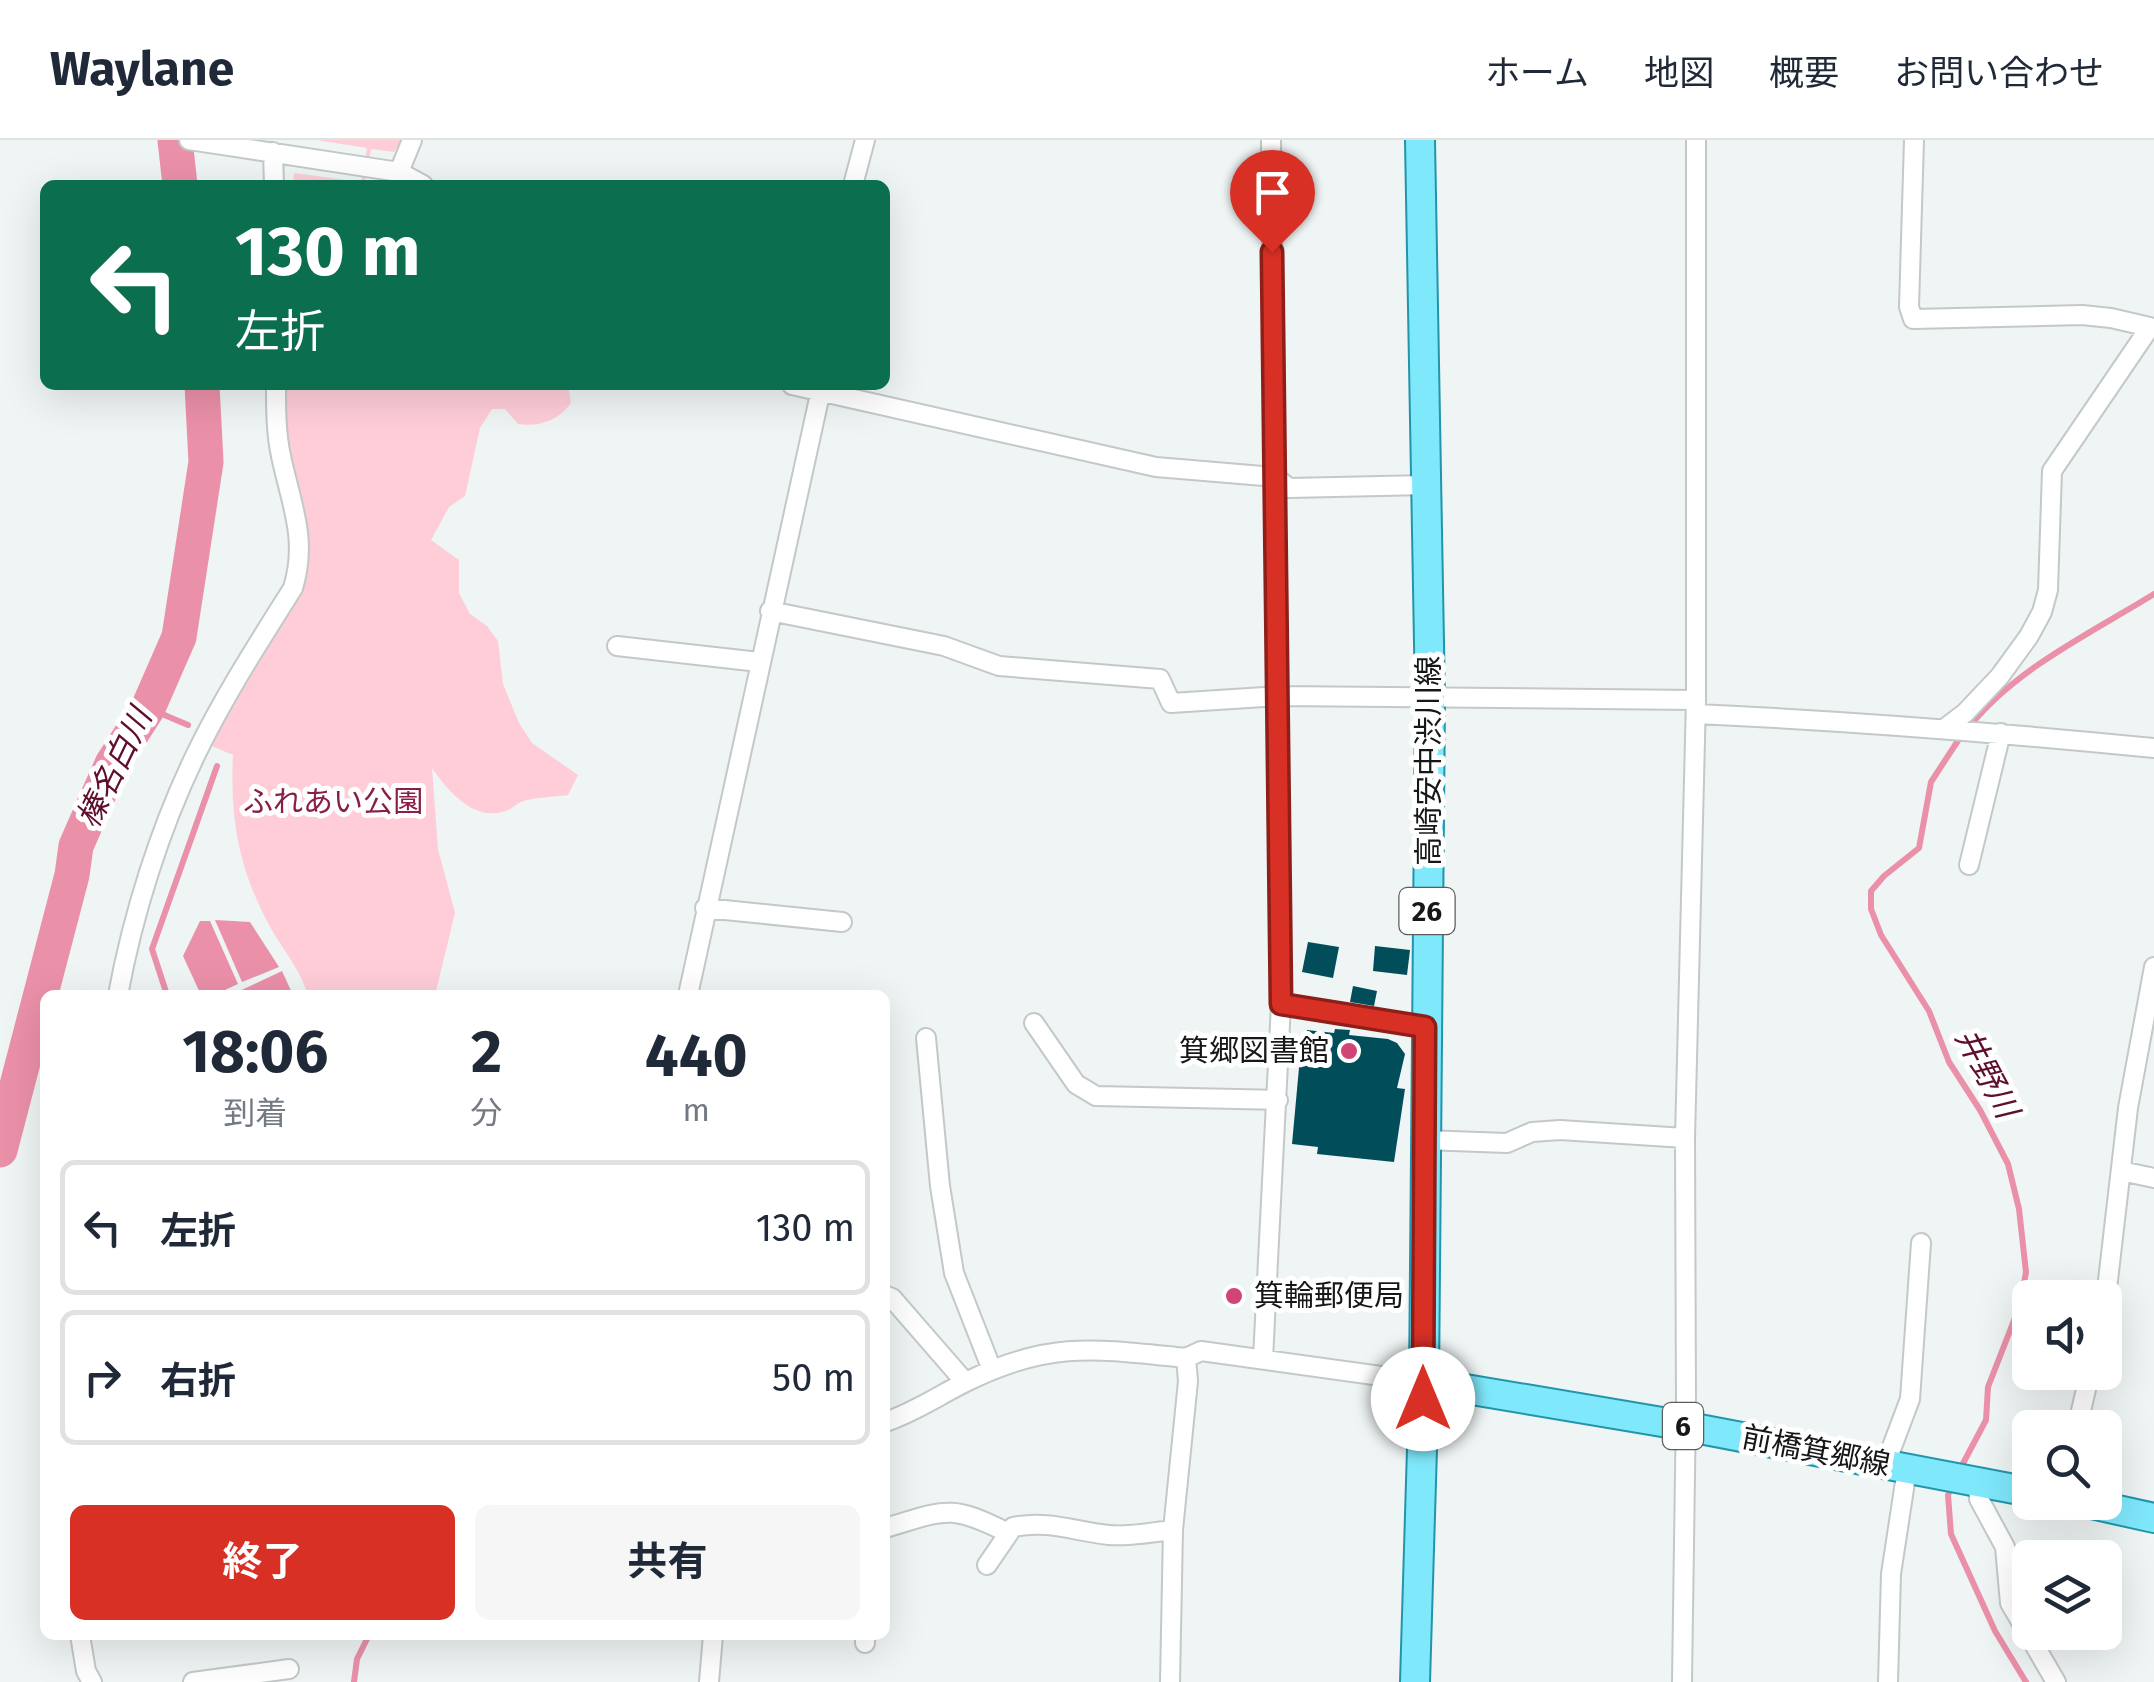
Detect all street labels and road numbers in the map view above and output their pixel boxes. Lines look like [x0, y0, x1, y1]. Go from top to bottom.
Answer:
street label: 高崎安中渋川線 [1411, 656, 1447, 866]
road number: 26 [1400, 888, 1454, 934]
road number: 6 [1663, 1403, 1703, 1449]
street label: 前橋箕郷線 [1739, 1419, 1893, 1483]

